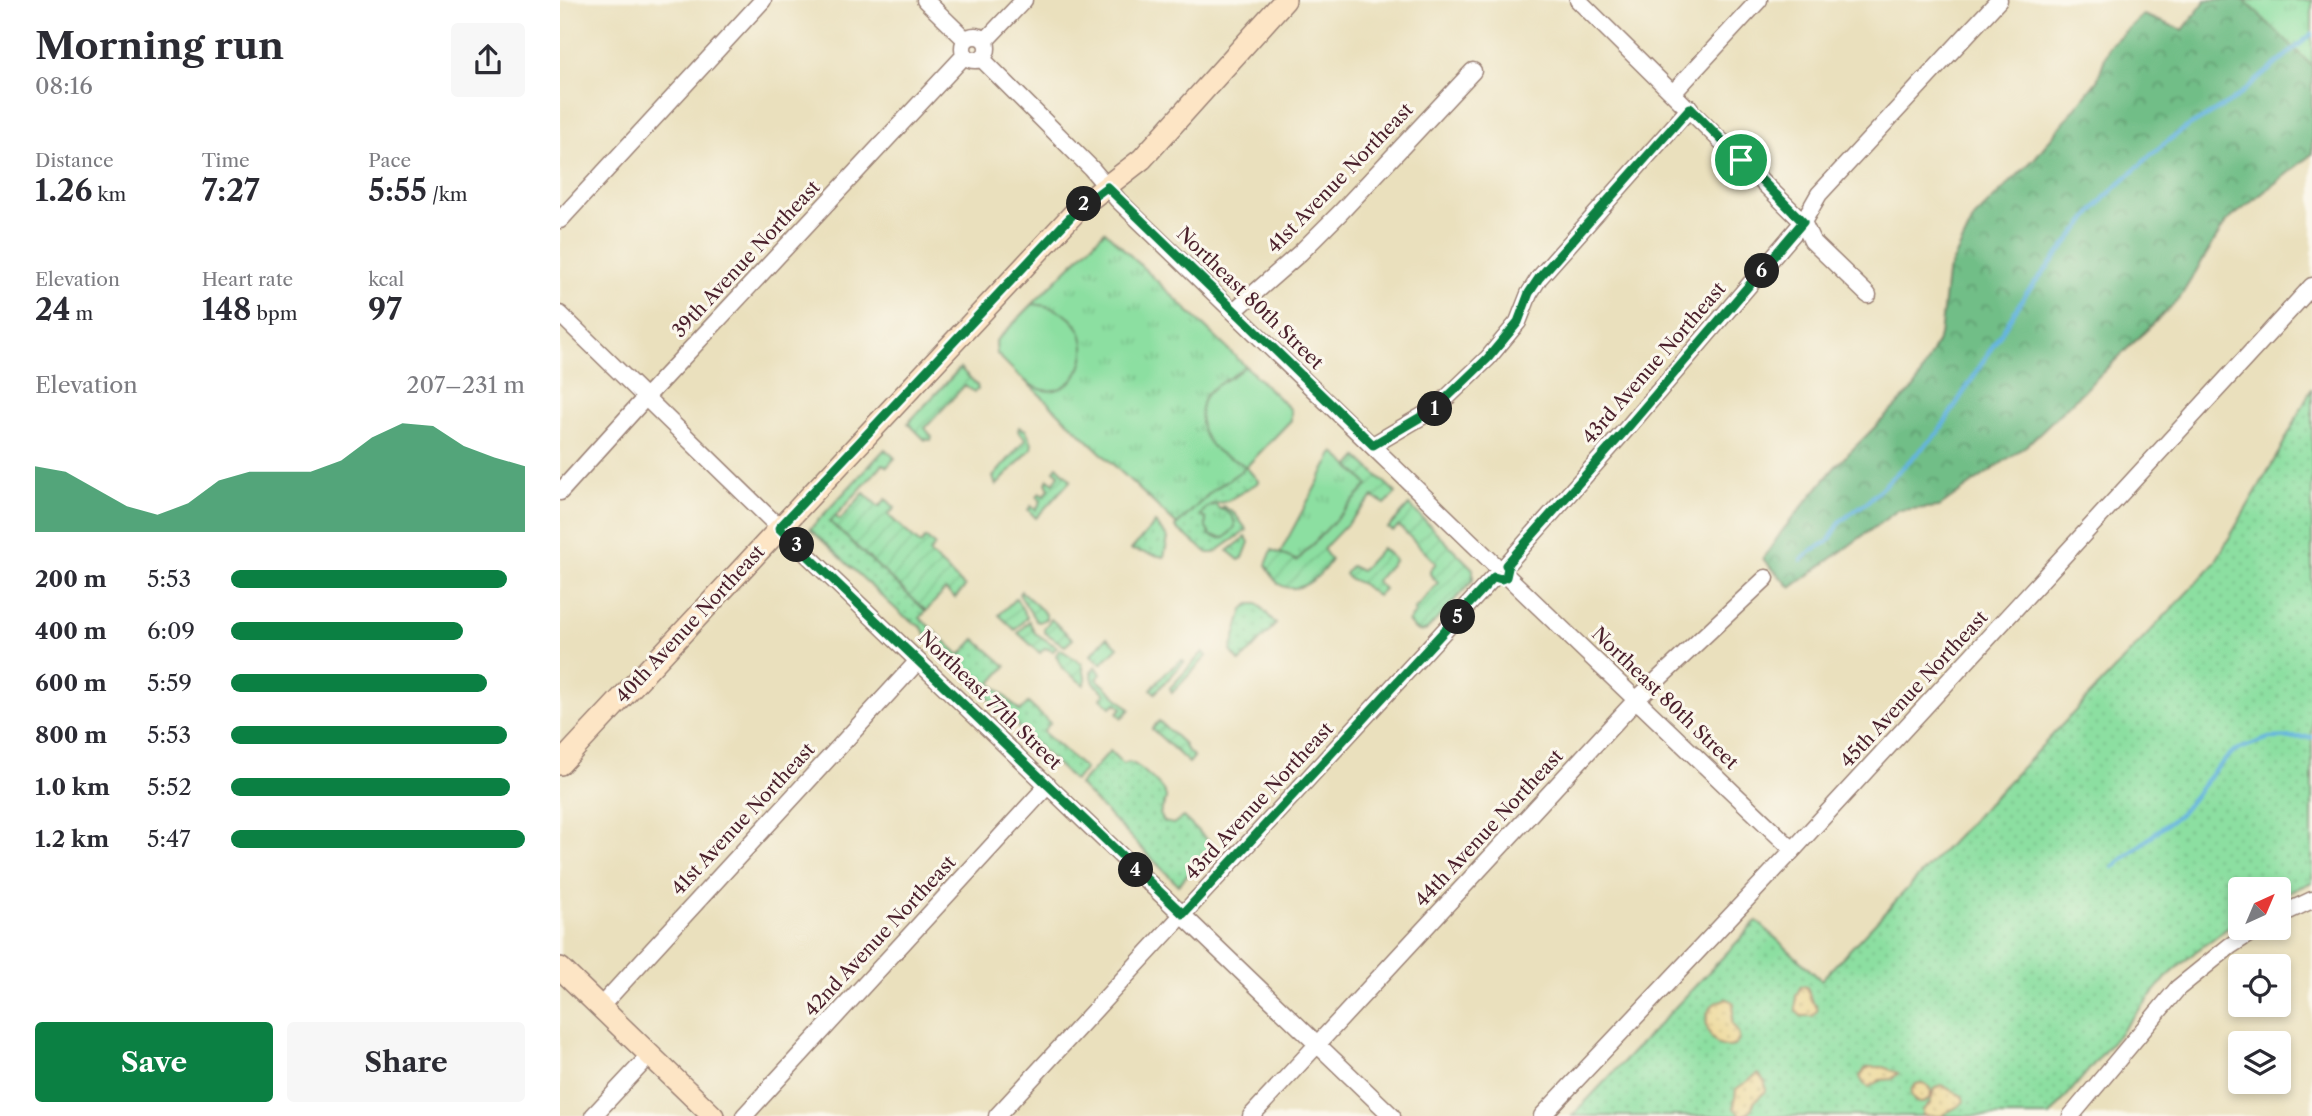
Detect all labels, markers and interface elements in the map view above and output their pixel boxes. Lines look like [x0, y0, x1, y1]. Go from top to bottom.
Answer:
text: Morning run [35, 22, 284, 69]
button: share [451, 23, 525, 97]
text: 08:16 [35, 72, 93, 100]
street label: 41st Avenue Northeast [1262, 98, 1418, 258]
pin [1711, 130, 1771, 190]
icon: arrive [1722, 141, 1760, 179]
text: Distance [35, 149, 114, 172]
text: Time [202, 149, 250, 172]
text: Pace [368, 149, 411, 172]
text: 1.26 [35, 172, 92, 209]
text: 7:27 [202, 172, 260, 209]
text: 5:55 [368, 172, 427, 209]
street label: 39th Avenue Northeast [667, 176, 825, 342]
text: km [92, 183, 126, 206]
text: /km [427, 183, 468, 206]
pin: 2 [1066, 186, 1102, 222]
text: 2 [1078, 192, 1089, 215]
street label: Northeast 80th Street [1172, 222, 1328, 374]
pin: 6 [1744, 254, 1780, 288]
text: 6 [1756, 259, 1767, 282]
text: Elevation [35, 268, 120, 291]
text: Heart rate [202, 268, 293, 291]
text: kcal [368, 268, 404, 291]
street label: 43rd Avenue Northeast [1578, 277, 1731, 449]
text: 24 [35, 291, 71, 328]
text: 148 [202, 291, 251, 328]
text: 97 [368, 291, 402, 328]
text: m [71, 302, 93, 325]
text: bpm [251, 302, 297, 325]
text: Elevation [35, 371, 138, 399]
text: 207–231 m [406, 371, 525, 399]
pin: 1 [1418, 392, 1452, 426]
text: 1 [1430, 397, 1439, 420]
pin: 3 [779, 528, 814, 562]
text: 3 [791, 533, 802, 556]
street label: 40th Avenue Northeast [611, 540, 769, 708]
text: 200 m [35, 565, 107, 593]
text: 5:53 [147, 565, 191, 593]
pin: 5 [1440, 600, 1476, 634]
text: 5 [1452, 605, 1463, 628]
street label: 45th Avenue Northeast [1835, 606, 1993, 772]
text: 400 m [35, 617, 107, 645]
text: 6:09 [147, 617, 195, 645]
street label: Northeast 80th Street [1587, 622, 1743, 774]
street label: Northeast 77th Street [914, 626, 1067, 775]
text: 600 m [35, 669, 107, 697]
text: 5:59 [147, 669, 192, 697]
street label: 43rd Avenue Northeast [1180, 717, 1338, 884]
text: 800 m [35, 721, 107, 749]
text: 5:53 [147, 721, 191, 749]
street label: 41st Avenue Northeast [666, 738, 820, 900]
street label: 44th Avenue Northeast [1410, 744, 1568, 911]
text: 1.0 km [35, 773, 110, 801]
text: 5:52 [147, 773, 192, 801]
text: 1.2 km [35, 825, 109, 853]
text: 5:47 [147, 825, 191, 853]
street label: 42nd Avenue Northeast [800, 851, 961, 1021]
pin: 4 [1118, 852, 1154, 888]
text: 4 [1130, 858, 1141, 881]
north arrow [2228, 877, 2291, 940]
map controls [2228, 877, 2291, 1094]
button: locate [2228, 954, 2291, 1017]
button: Save [35, 1022, 273, 1102]
button: Share [287, 1022, 525, 1102]
button: layers [2228, 1031, 2291, 1094]

